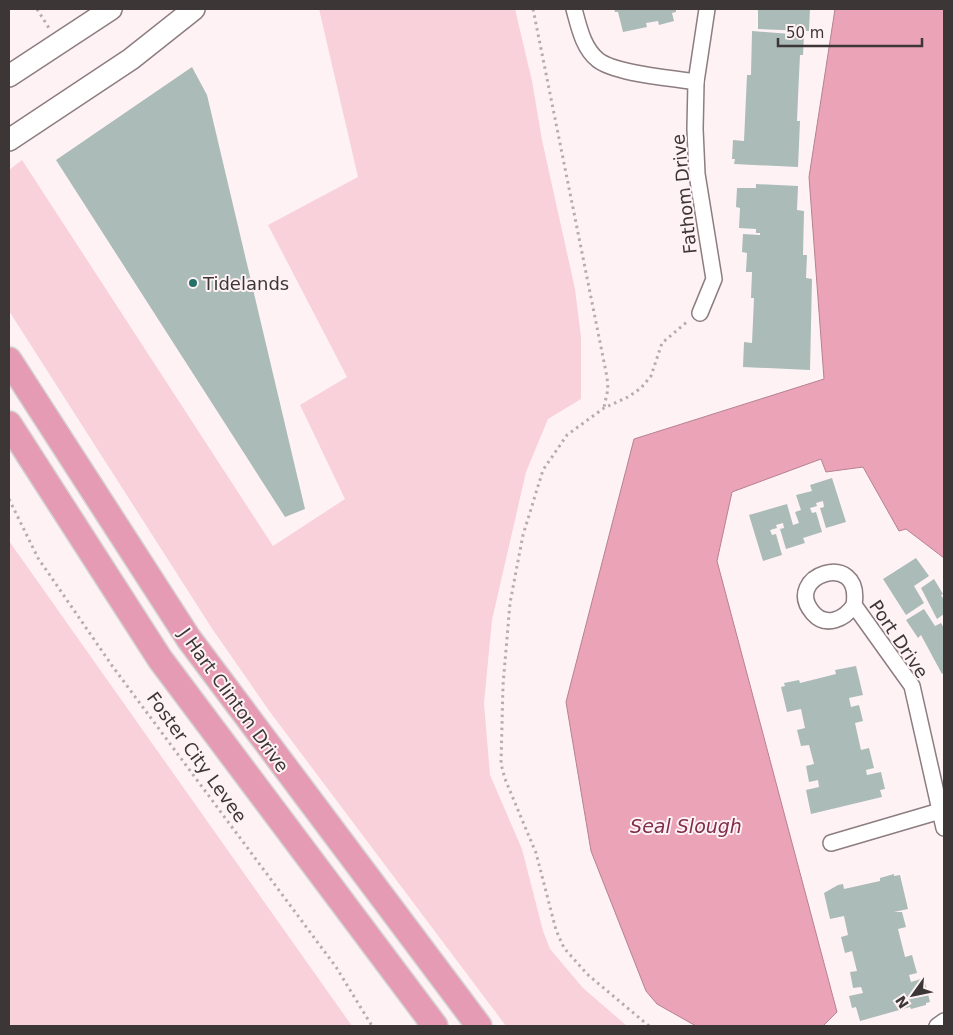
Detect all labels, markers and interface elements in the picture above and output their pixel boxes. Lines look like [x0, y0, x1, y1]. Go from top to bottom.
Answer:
scale bar [778, 15, 922, 47]
text: 50 m [786, 24, 824, 42]
street label: Fathom Drive [667, 133, 701, 255]
place label: Tidelands [202, 273, 289, 294]
marker: Tidelands [187, 277, 199, 289]
street label: Port Drive [865, 596, 933, 682]
street label: J Hart Clinton Drive [174, 623, 293, 776]
street label: Foster City Levee [143, 688, 251, 826]
water label: Seal Slough [630, 815, 742, 837]
north arrow [888, 970, 938, 1020]
text: N [892, 993, 912, 1011]

